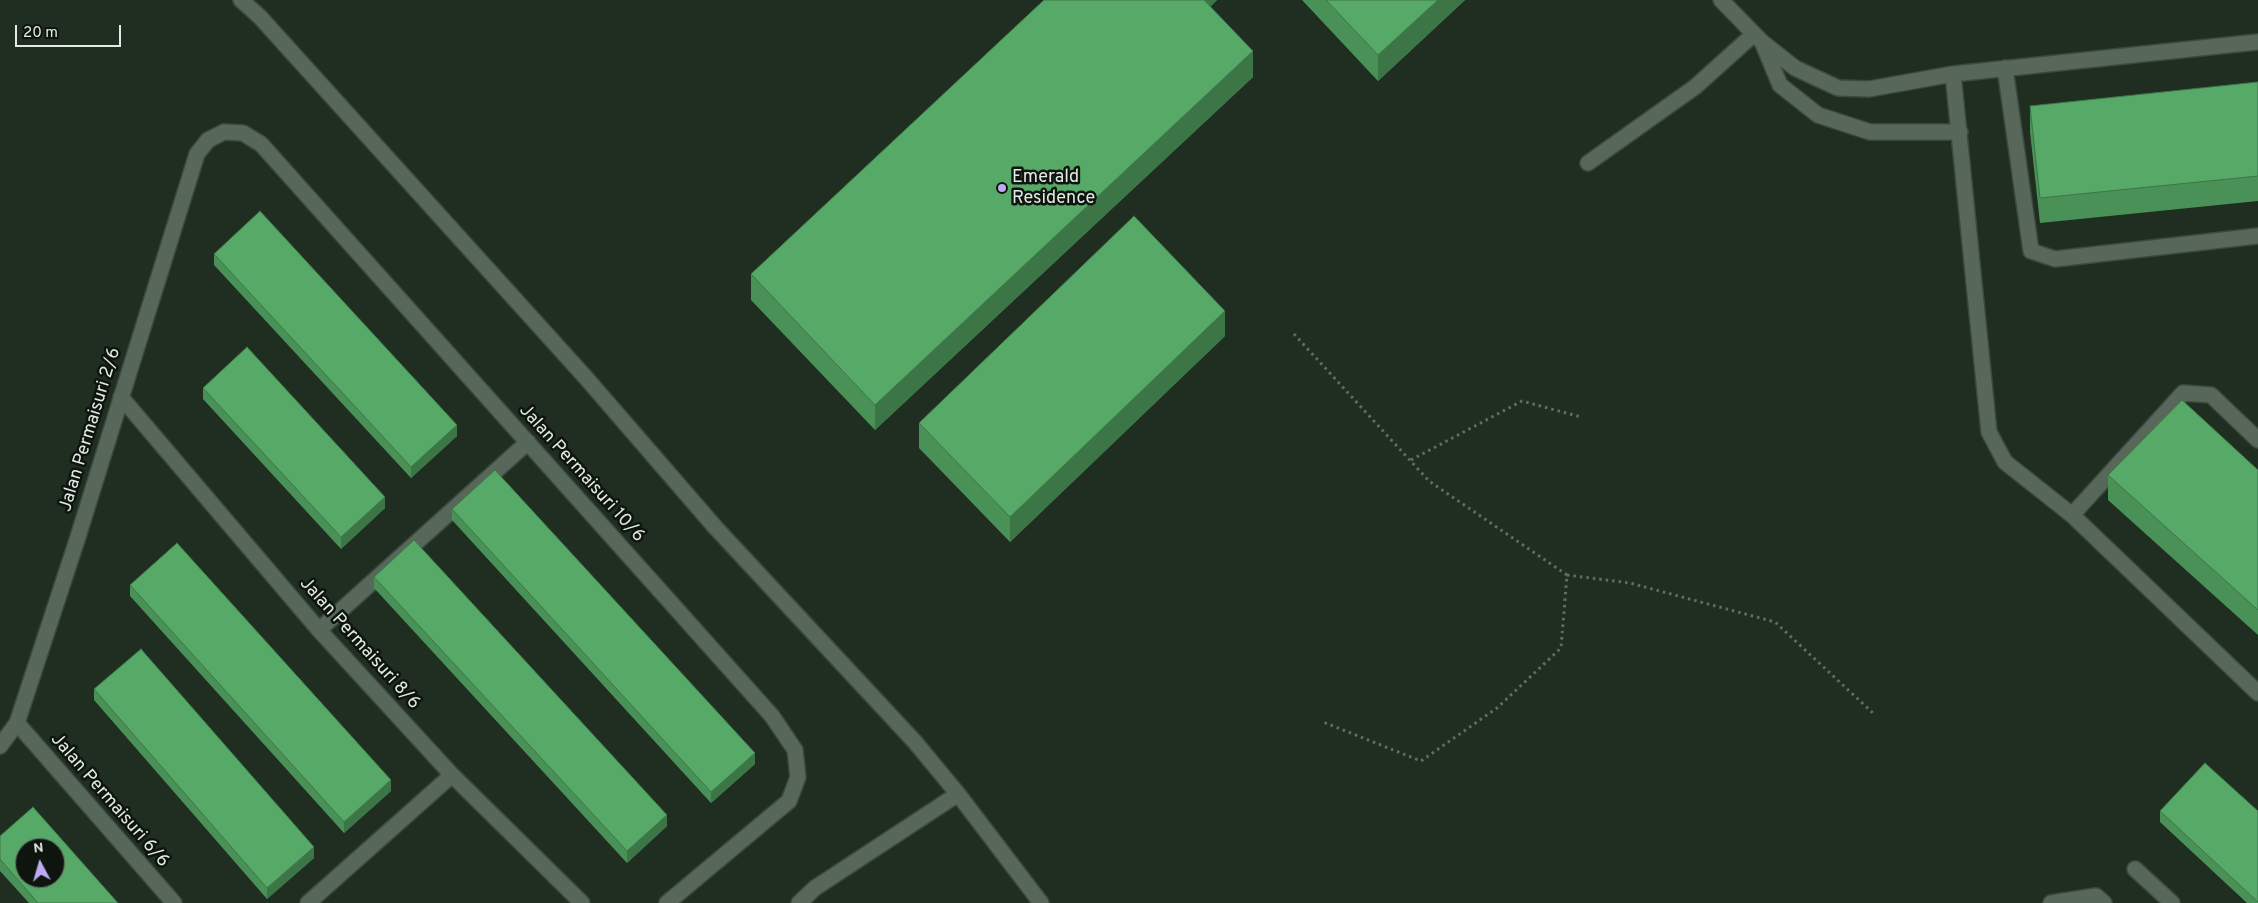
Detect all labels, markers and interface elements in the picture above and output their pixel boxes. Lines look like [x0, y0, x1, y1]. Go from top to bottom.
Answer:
scale bar [18, 15, 124, 47]
text: 20 m [23, 24, 58, 43]
place label: Emerald Residence [1012, 167, 1095, 210]
marker: Emerald Residence [996, 182, 1008, 194]
street label: Jalan Permaisuri 2/6 [56, 345, 126, 515]
street label: Jalan Permaisuri 10/6 [514, 401, 648, 547]
street label: Jalan Permaisuri 8/6 [294, 574, 424, 714]
street label: Jalan Permaisuri 6/6 [45, 730, 173, 872]
north arrow [15, 838, 65, 888]
text: N [33, 840, 44, 858]

